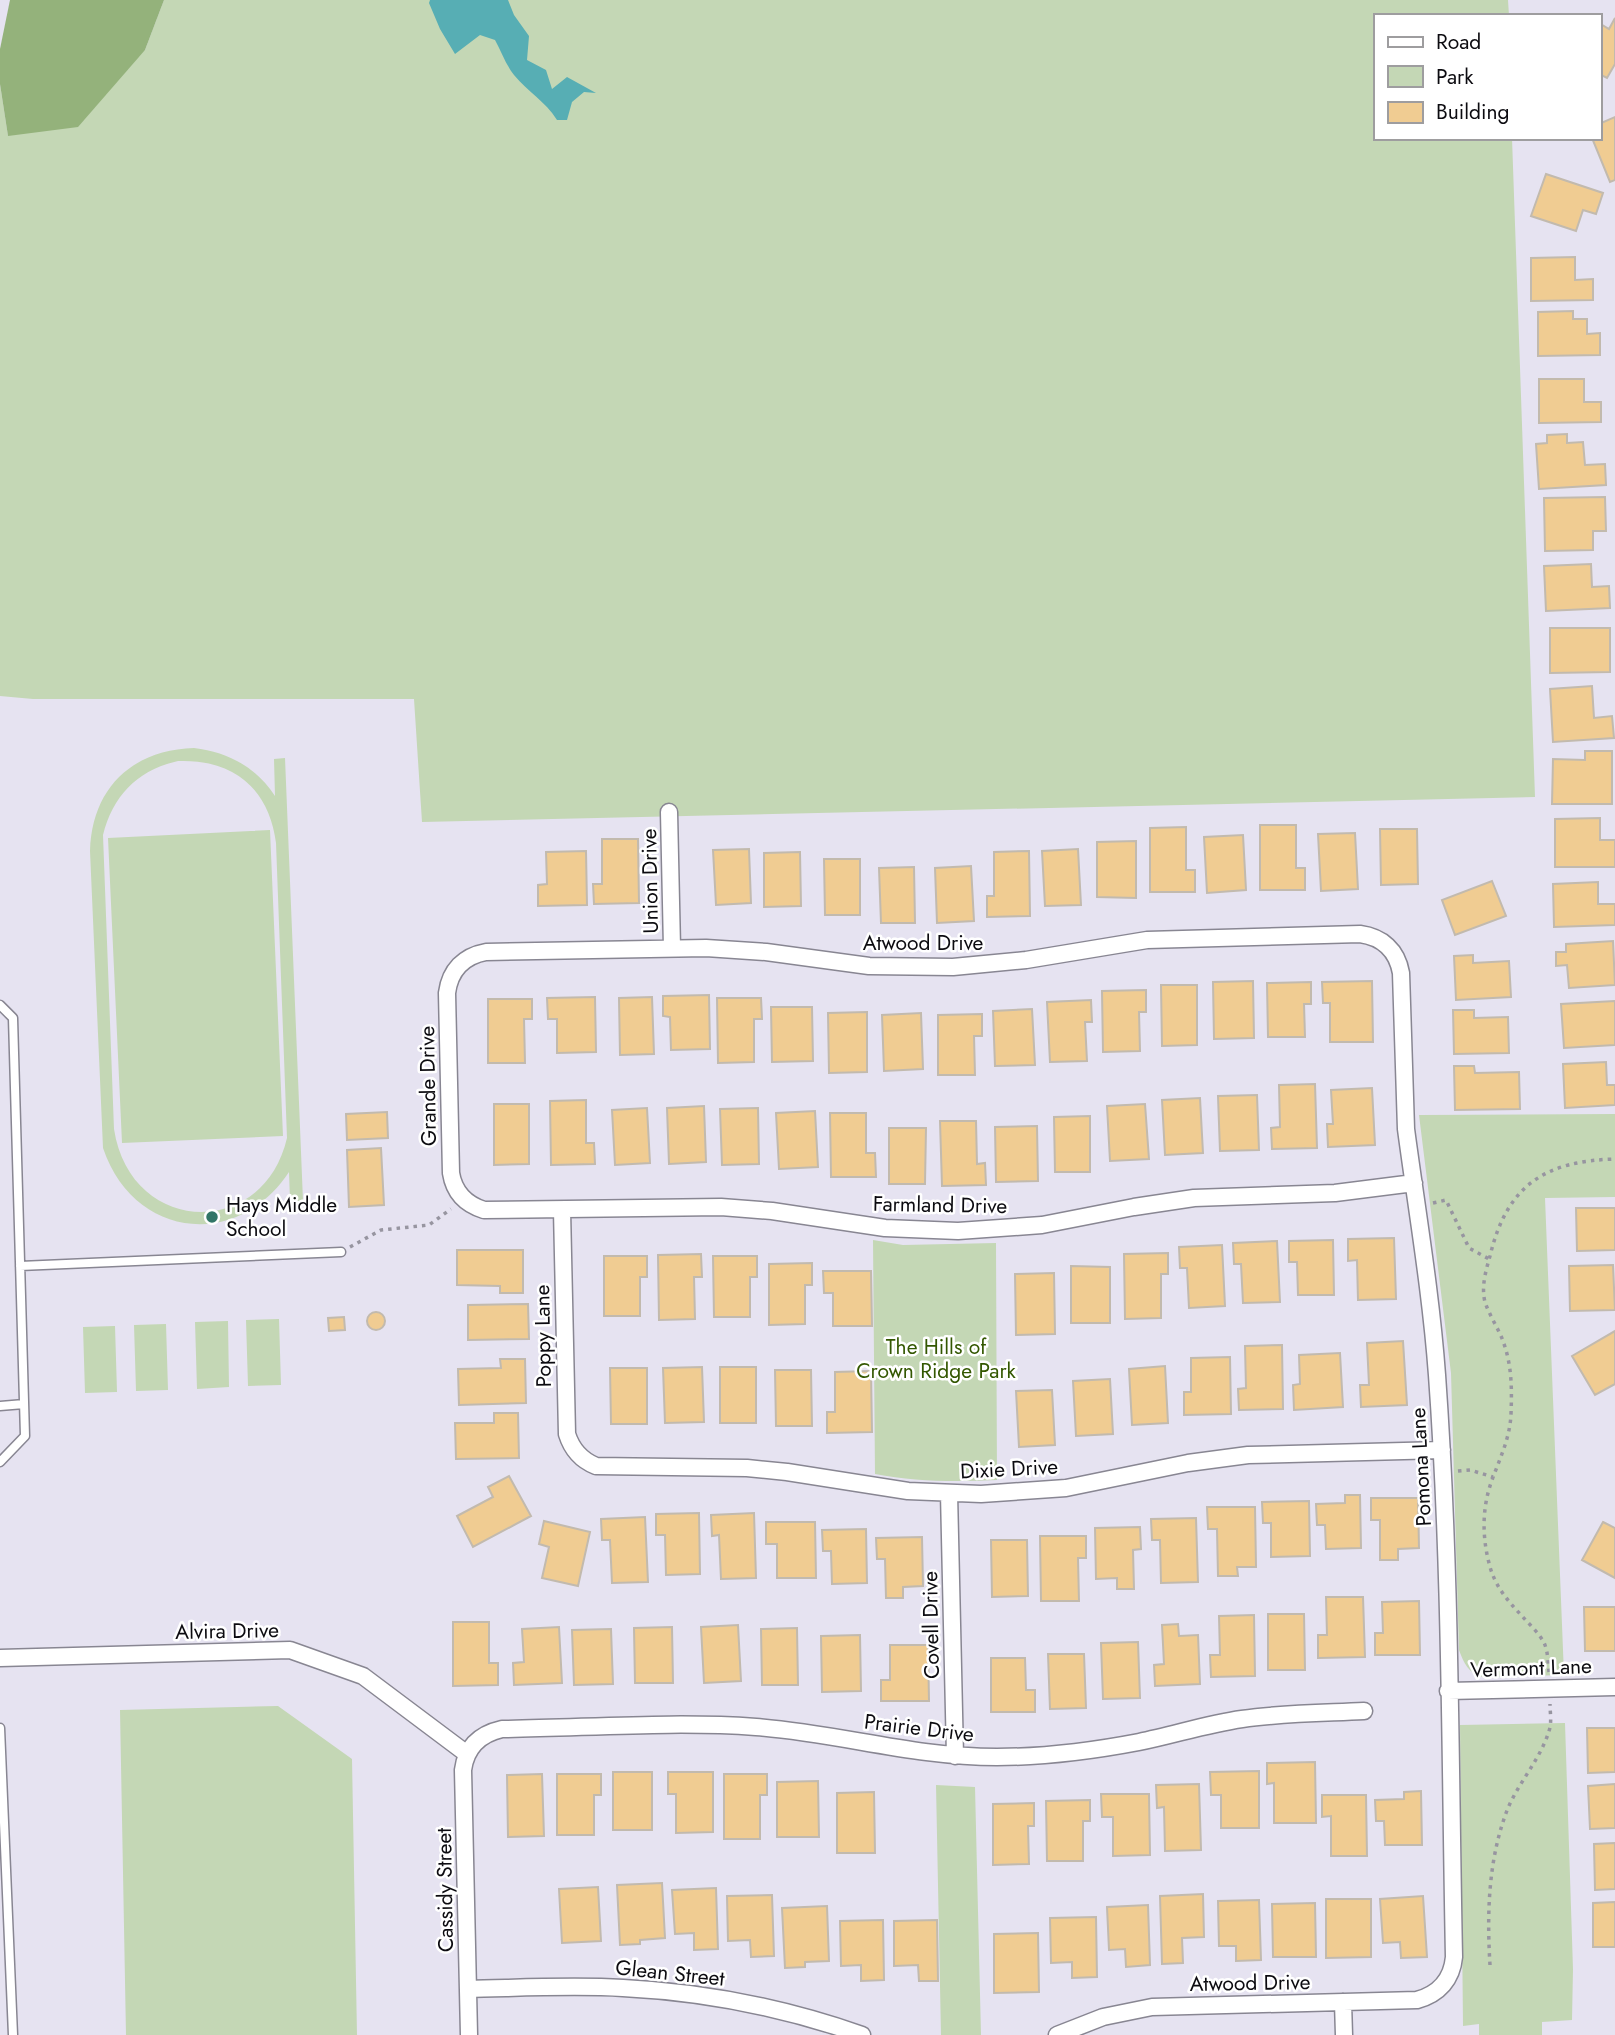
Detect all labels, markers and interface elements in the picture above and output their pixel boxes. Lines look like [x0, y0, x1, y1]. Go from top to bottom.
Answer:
legend [1374, 14, 1601, 140]
text: Road [1436, 27, 1481, 57]
text: Park [1436, 62, 1474, 92]
text: Building [1436, 97, 1509, 127]
street label: Union Drive [634, 828, 666, 934]
street label: Atwood Drive [863, 928, 984, 958]
street label: Grande Drive [412, 1025, 444, 1146]
street label: Farmland Drive [873, 1189, 1008, 1221]
place label: Hays Middle School [226, 1190, 337, 1244]
marker: Hays Middle School [204, 1209, 220, 1225]
street label: Poppy Lane [527, 1284, 559, 1388]
park label: The Hills of Crown Ridge Park [856, 1332, 1017, 1386]
street label: Pomona Lane [1403, 1407, 1439, 1527]
street label: Dixie Drive [959, 1451, 1059, 1487]
street label: Covell Drive [915, 1571, 947, 1679]
street label: Alvira Drive [175, 1615, 279, 1647]
street label: Vermont Lane [1470, 1651, 1593, 1685]
street label: Prairie Drive [862, 1706, 976, 1750]
street label: Cassidy Street [429, 1827, 461, 1953]
street label: Glean Street [614, 1952, 726, 1994]
street label: Atwood Drive [1189, 1967, 1311, 1999]

